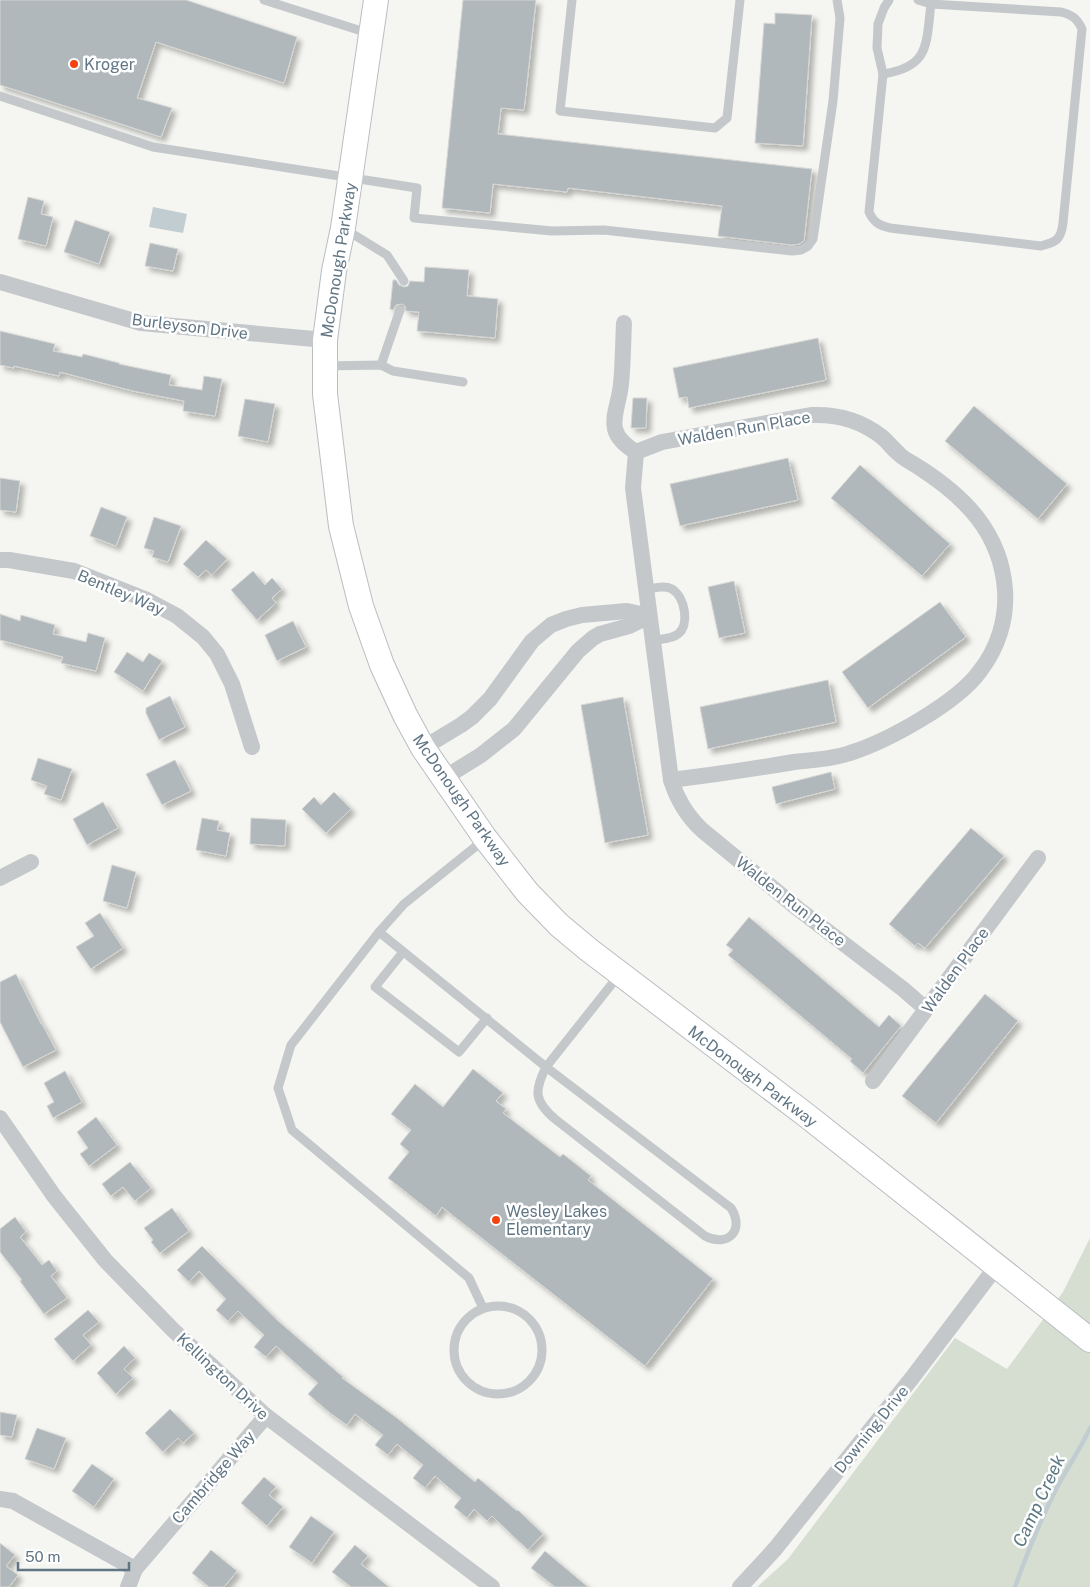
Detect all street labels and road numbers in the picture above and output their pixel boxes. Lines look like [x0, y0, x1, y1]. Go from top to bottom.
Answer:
street label: McDonough Parkway [317, 181, 360, 339]
street label: Burleyson Drive [131, 310, 249, 343]
street label: Walden Run Place [676, 407, 812, 450]
street label: Bentley Way [75, 566, 167, 619]
street label: McDonough Parkway [409, 730, 515, 870]
street label: Walden Run Place [732, 853, 849, 950]
street label: Walden Place [918, 924, 993, 1017]
street label: McDonough Parkway [684, 1022, 822, 1132]
street label: Kellington Drive [173, 1329, 273, 1424]
street label: Downing Drive [830, 1382, 912, 1477]
street label: Cambridge Way [168, 1427, 259, 1528]

